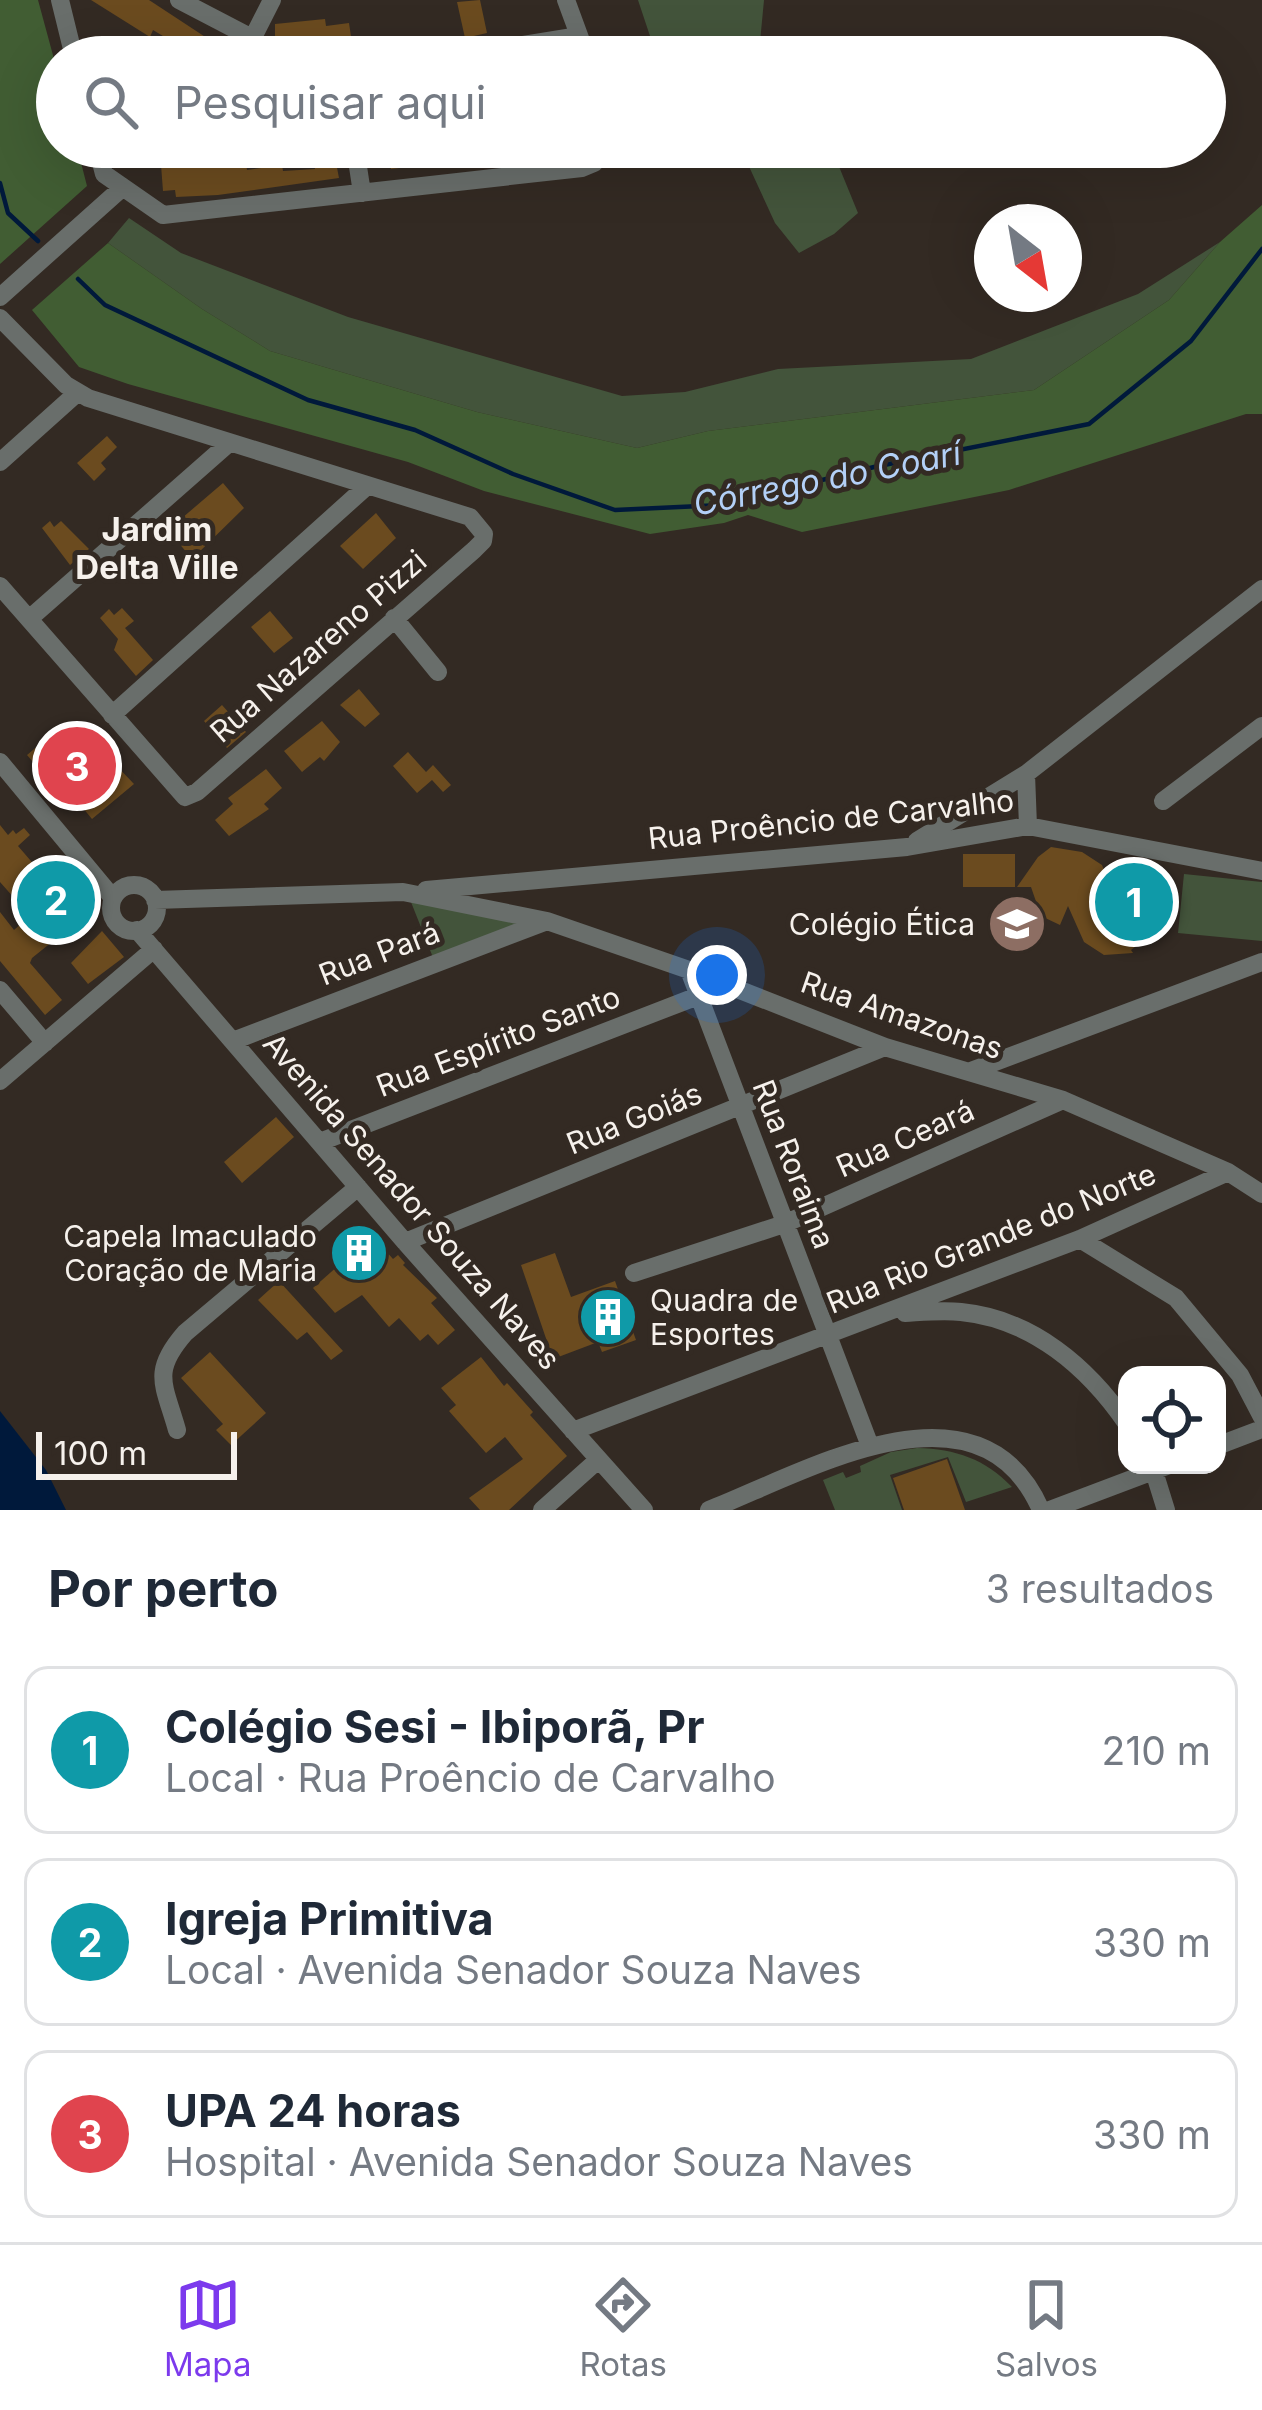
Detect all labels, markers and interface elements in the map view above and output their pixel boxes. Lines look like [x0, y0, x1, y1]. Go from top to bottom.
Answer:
search box [36, 36, 1226, 168]
icon: search [78, 69, 144, 135]
text: Pesquisar aqui [174, 75, 487, 130]
north arrow [974, 204, 1082, 312]
water label: Córrego do Coarí [690, 432, 967, 524]
district label: Jardim Delta Ville [75, 509, 239, 587]
street label: Rua Nazareno Pizzi [203, 542, 433, 750]
pin: 3 [38, 721, 116, 811]
street label: Rua Proêncio de Carvalho [646, 782, 1016, 856]
pin: 2 [17, 855, 95, 945]
pin: 1 [1095, 857, 1173, 947]
school or university icon: Colégio Ética [986, 893, 1048, 955]
place label: Colégio Ética [789, 906, 975, 942]
street label: Rua Pará [314, 914, 444, 992]
your location [687, 945, 747, 1005]
street label: Rua Amazonas [797, 964, 1007, 1066]
street label: Rua Espírito Santo [371, 978, 625, 1104]
street label: Avenida Senador Souza Naves [256, 1025, 568, 1377]
street label: Rua Goiás [561, 1075, 707, 1161]
street label: Rua Roraima [745, 1075, 843, 1253]
street label: Rua Ceará [831, 1092, 979, 1184]
street label: Rua Rio Grande do Norte [821, 1155, 1161, 1321]
place label: Capela Imaculado Coração de Maria [63, 1218, 317, 1288]
building icon: Capela Imaculado Coração de Maria [328, 1222, 390, 1284]
place label: Quadra de Esportes [650, 1282, 798, 1352]
building icon: Quadra de Esportes [577, 1286, 639, 1348]
map controls [1118, 1366, 1226, 1474]
button: locate [1118, 1366, 1226, 1474]
scale bar [36, 1426, 237, 1479]
text: 100 m [54, 1433, 147, 1473]
text: Por perto [48, 1558, 279, 1619]
text: 3 resultados [986, 1565, 1214, 1612]
text: Colégio Sesi - Ibiporã, Pr [165, 1699, 705, 1754]
text: 1 [82, 1727, 98, 1774]
text: 210 m [1102, 1727, 1211, 1774]
text: Local · Rua Proêncio de Carvalho [165, 1754, 776, 1801]
text: Igreja Primitiva [165, 1891, 494, 1946]
text: 2 [78, 1919, 102, 1966]
text: 330 m [1093, 1919, 1211, 1966]
text: Local · Avenida Senador Souza Naves [165, 1946, 862, 1993]
text: UPA 24 horas [165, 2083, 461, 2138]
text: 3 [77, 2111, 103, 2158]
text: 330 m [1093, 2111, 1211, 2158]
text: Hospital · Avenida Senador Souza Naves [165, 2138, 913, 2185]
tab: Mapa [164, 2272, 251, 2384]
tab: Rotas [579, 2272, 667, 2384]
tab: Salvos [995, 2272, 1098, 2384]

